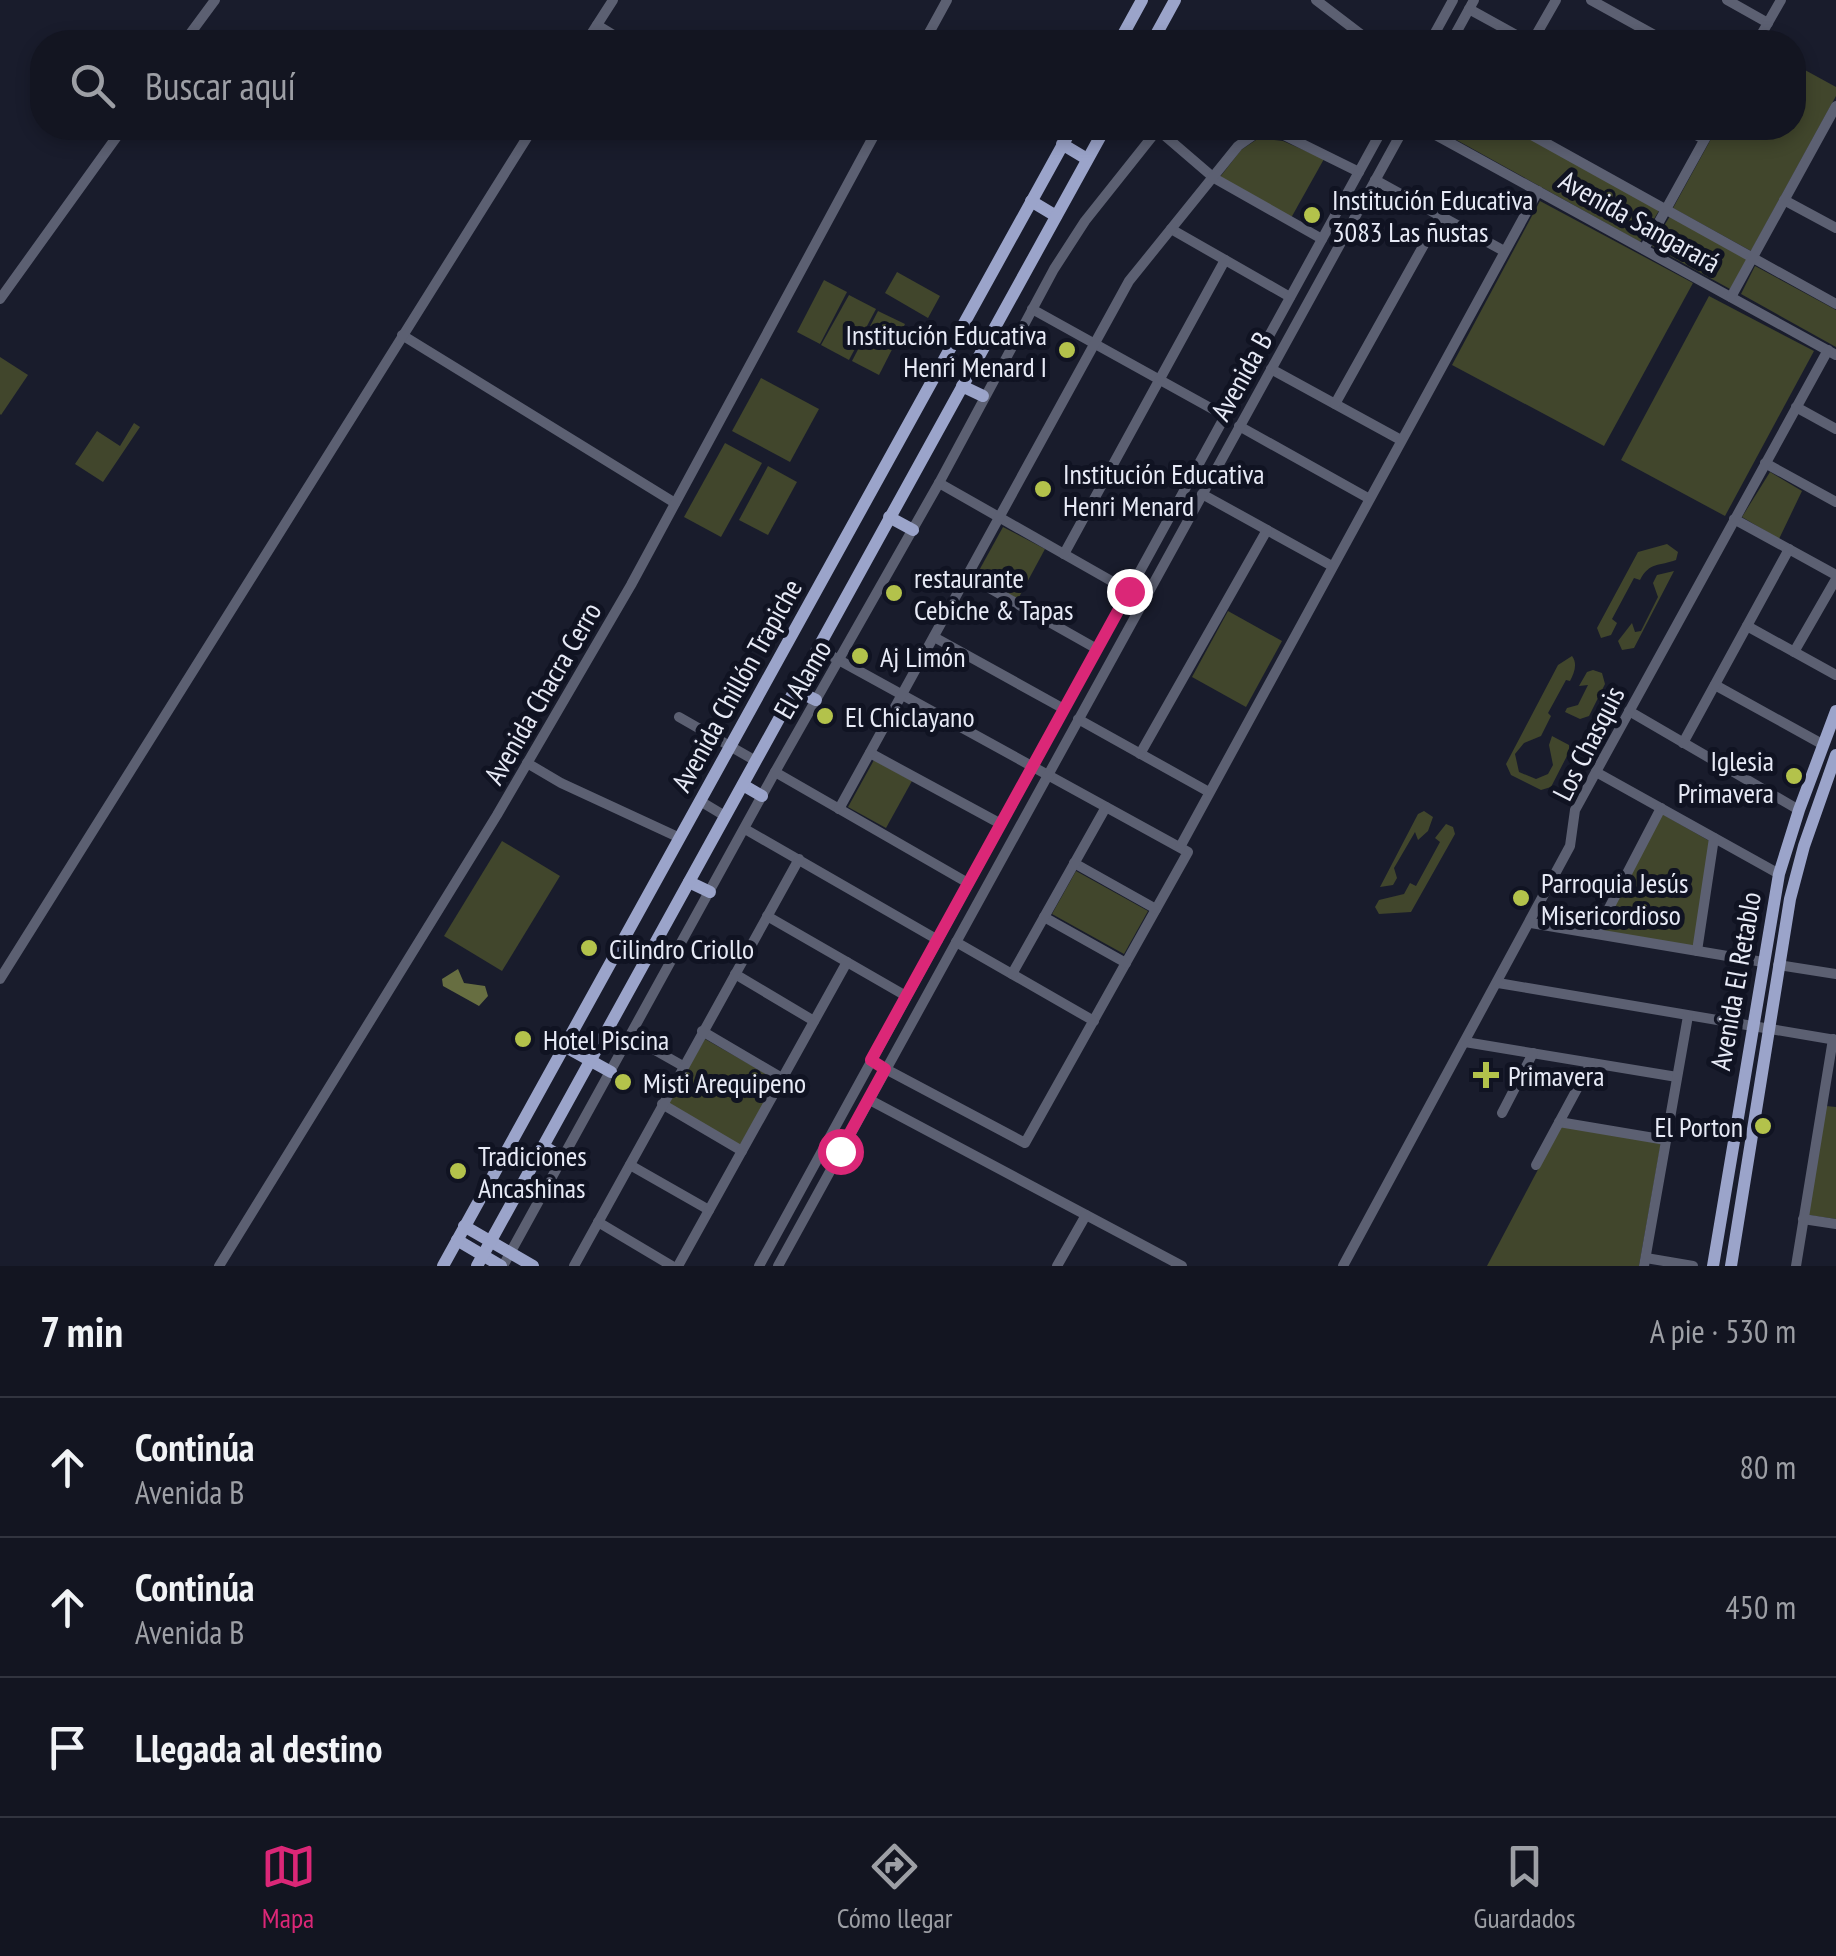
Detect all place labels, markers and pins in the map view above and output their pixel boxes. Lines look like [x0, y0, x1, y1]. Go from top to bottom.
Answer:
place label: Institución Educativa 3083 Las ñustas [1332, 181, 1534, 250]
marker: Institución Educativa 3083 Las ñustas [1301, 204, 1323, 226]
place label: Institución Educativa Henri Menard I [845, 316, 1047, 385]
marker: Institución Educativa Henri Menard I [1056, 339, 1078, 361]
place label: Institución Educativa Henri Menard [1063, 455, 1265, 524]
marker: Institución Educativa Henri Menard [1032, 478, 1054, 500]
place label: restaurante Cebiche & Tapas [914, 559, 1073, 628]
marker: restaurante Cebiche & Tapas [883, 582, 905, 604]
place label: Aj Limón [880, 638, 966, 675]
marker: Aj Limón [849, 645, 871, 667]
place label: El Chiclayano [845, 698, 975, 735]
marker: El Chiclayano [814, 705, 836, 727]
place label: Iglesia Primavera [1678, 742, 1774, 811]
marker: Iglesia Primavera [1783, 765, 1805, 787]
place label: Parroquia Jesús Misericordioso [1541, 864, 1688, 933]
marker: Parroquia Jesús Misericordioso [1510, 887, 1532, 909]
place label: Cilindro Criollo [609, 930, 754, 967]
marker: Cilindro Criollo [578, 937, 600, 959]
place label: Hotel Piscina [543, 1021, 669, 1058]
marker: Hotel Piscina [512, 1028, 534, 1050]
place label: Primavera [1508, 1057, 1604, 1094]
marker: Primavera [1473, 1062, 1499, 1088]
place label: Misti Arequipeno [643, 1064, 806, 1101]
marker: Misti Arequipeno [612, 1071, 634, 1093]
place label: El Porton [1654, 1108, 1743, 1145]
marker: El Porton [1752, 1115, 1774, 1137]
place label: Tradiciones Ancashinas [478, 1137, 587, 1206]
marker: Tradiciones Ancashinas [447, 1160, 469, 1182]

